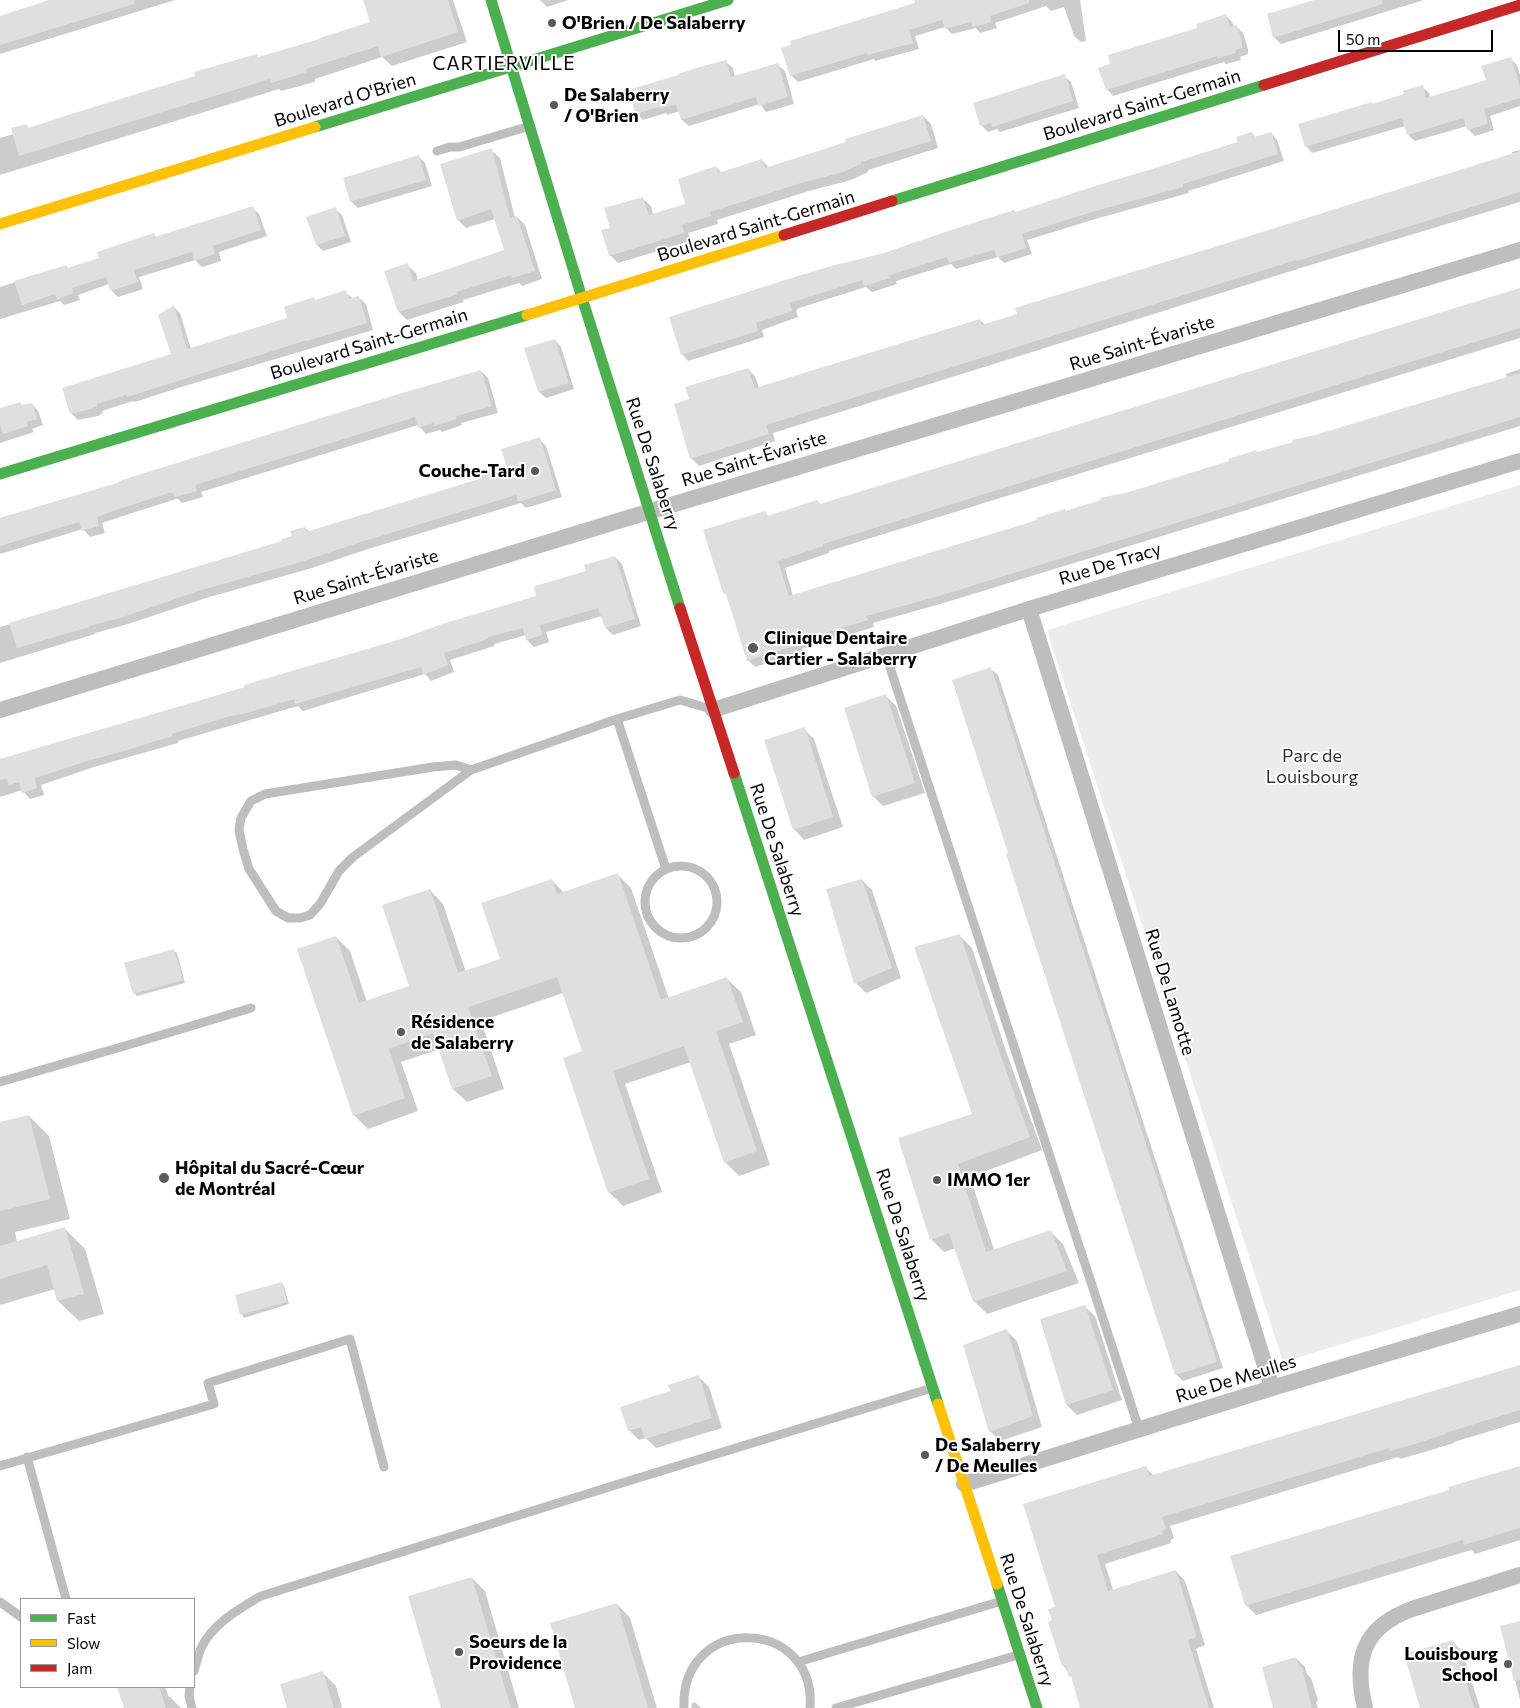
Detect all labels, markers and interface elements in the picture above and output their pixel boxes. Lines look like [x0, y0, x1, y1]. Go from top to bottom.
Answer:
place label: O'Brien / De Salaberry [562, 12, 746, 34]
marker: O'Brien / De Salaberry [546, 17, 558, 29]
scale bar [1340, 20, 1495, 52]
text: 50 m [1346, 30, 1380, 48]
district label: CARTIERVILLE [431, 53, 577, 75]
street label: Boulevard Saint-Germain [1041, 65, 1243, 145]
street label: Boulevard O'Brien [272, 68, 418, 132]
place label: De Salaberry / O'Brien [564, 84, 670, 126]
marker: De Salaberry / O'Brien [548, 99, 560, 111]
street label: Boulevard Saint-Germain [655, 186, 857, 266]
street label: Boulevard Saint-Germain [268, 304, 470, 384]
street label: Rue Saint-Évariste [1067, 311, 1217, 375]
street label: Rue De Salaberry [621, 395, 685, 533]
street label: Rue Saint-Évariste [679, 427, 829, 491]
place label: Couche-Tard [419, 460, 525, 482]
marker: Couche-Tard [529, 465, 541, 477]
street label: Rue De Tracy [1056, 538, 1164, 590]
street label: Rue Saint-Évariste [291, 545, 441, 609]
place label: Clinique Dentaire Cartier - Salaberry [764, 627, 917, 670]
marker: Clinique Dentaire Cartier - Salaberry [746, 641, 760, 655]
park label: Parc de Louisbourg [1266, 745, 1358, 788]
street label: Rue De Salaberry [745, 781, 809, 919]
street label: Rue De Lamotte [1140, 926, 1200, 1058]
place label: Résidence de Salaberry [411, 1011, 514, 1054]
marker: Résidence de Salaberry [395, 1026, 407, 1038]
place label: Hôpital du Sacré-Cœur de Montréal [175, 1157, 364, 1200]
street label: Rue De Salaberry [871, 1166, 935, 1304]
place label: IMMO 1er [947, 1169, 1030, 1191]
marker: Hôpital du Sacré-Cœur de Montréal [157, 1171, 171, 1185]
marker: IMMO 1er [931, 1174, 943, 1186]
street label: Rue De Meulles [1173, 1350, 1299, 1408]
place label: De Salaberry / De Meulles [935, 1434, 1041, 1476]
marker: De Salaberry / De Meulles [919, 1449, 931, 1461]
street label: Rue De Salaberry [995, 1551, 1059, 1689]
legend [20, 1598, 195, 1688]
text: Fast [67, 1609, 96, 1627]
place label: Soeurs de la Providence [469, 1631, 567, 1674]
text: Slow [67, 1634, 100, 1652]
place label: Louisbourg School [1404, 1643, 1498, 1686]
marker: Soeurs de la Providence [453, 1646, 465, 1658]
marker: Louisbourg School [1502, 1658, 1514, 1670]
text: Jam [67, 1659, 92, 1677]

